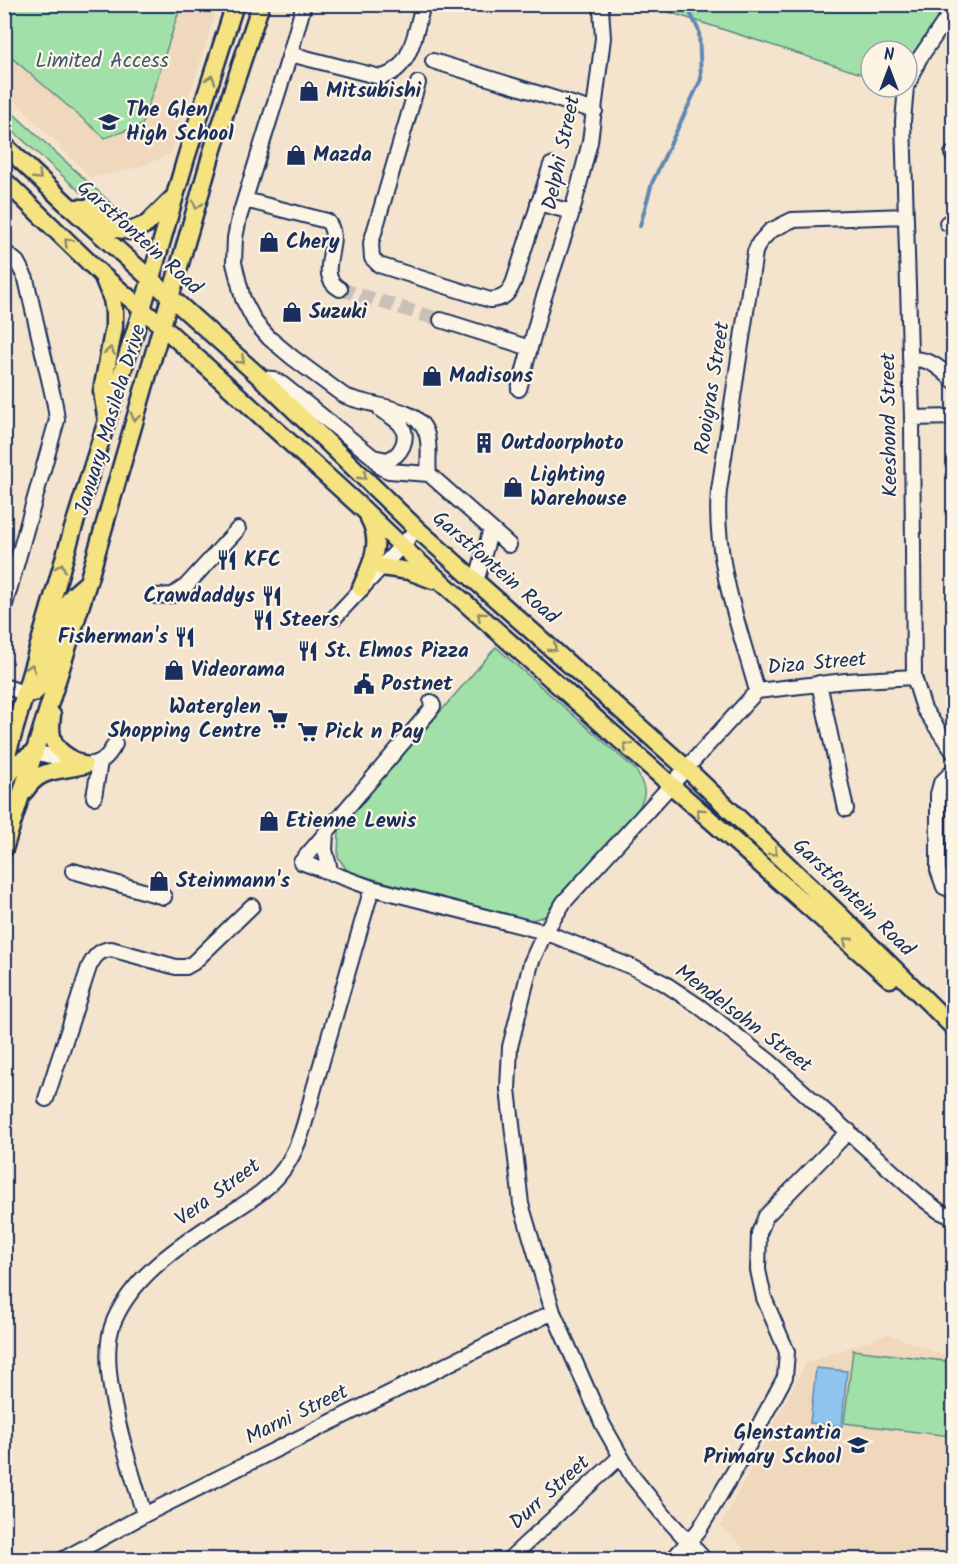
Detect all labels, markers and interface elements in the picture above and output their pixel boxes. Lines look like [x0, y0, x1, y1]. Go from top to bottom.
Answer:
north arrow [859, 39, 919, 99]
text: N [884, 43, 894, 68]
park label: Limited Access [35, 45, 169, 78]
one-way arrow [204, 74, 217, 85]
place label: Mitsubishi [326, 75, 422, 108]
shop icon: Mitsubishi [297, 79, 321, 103]
street label: Delphi Street [534, 92, 590, 213]
place label: The Glen High School [126, 94, 234, 151]
school or university icon: The Glen High School [97, 110, 121, 134]
place label: Mazda [313, 139, 372, 172]
shop icon: Mazda [284, 143, 308, 167]
one-way arrow [30, 169, 41, 180]
street label: Garstfontein Road [69, 172, 210, 304]
one-way arrow [192, 199, 204, 210]
place label: Chery [286, 226, 340, 259]
shop icon: Chery [257, 230, 281, 254]
one-way arrow [64, 238, 74, 249]
place label: Suzuki [309, 296, 367, 329]
shop icon: Suzuki [280, 300, 304, 324]
street label: Rooigras Street [686, 319, 740, 457]
street label: January Masilela Drive [66, 320, 156, 520]
one-way arrow [103, 346, 116, 356]
one-way arrow [233, 352, 244, 363]
street label: Keeshond Street [872, 352, 908, 497]
place label: Madisons [449, 360, 533, 393]
shop icon: Madisons [420, 364, 444, 388]
one-way arrow [130, 411, 142, 422]
place label: Outdoorphoto [501, 427, 624, 460]
building icon: Outdoorphoto [472, 431, 496, 455]
place label: Lighting Warehouse [530, 459, 627, 516]
one-way arrow [356, 469, 367, 480]
shop icon: Lighting Warehouse [501, 475, 525, 499]
street label: Garstfontein Road [424, 503, 566, 633]
place label: KFC [244, 544, 281, 577]
restaurant icon: KFC [215, 548, 239, 572]
one-way arrow [54, 562, 66, 573]
place label: Crawdaddys [143, 580, 255, 613]
restaurant icon: Crawdaddys [260, 584, 284, 608]
place label: Steers [280, 604, 339, 637]
restaurant icon: Steers [251, 608, 275, 632]
one-way arrow [477, 612, 488, 623]
place label: Fisherman's [58, 621, 168, 654]
restaurant icon: Fisherman's [173, 625, 197, 649]
place label: St. Elmos Pizza [325, 635, 469, 668]
restaurant icon: St. Elmos Pizza [296, 639, 320, 663]
one-way arrow [546, 641, 557, 652]
street label: Diza Street [766, 643, 869, 685]
place label: Videorama [191, 654, 285, 687]
shop icon: Videorama [162, 658, 186, 682]
one-way arrow [24, 663, 36, 674]
place label: Postnet [381, 668, 453, 701]
public building icon: Postnet [352, 672, 376, 696]
place label: Waterglen Shopping Centre [108, 691, 261, 748]
supermarket icon: Waterglen Shopping Centre [266, 707, 290, 731]
place label: Pick n Pay [325, 716, 424, 749]
supermarket icon: Pick n Pay [296, 720, 320, 744]
one-way arrow [623, 742, 633, 753]
place label: Etienne Lewis [286, 805, 416, 838]
one-way arrow [697, 808, 707, 819]
shop icon: Etienne Lewis [257, 809, 281, 833]
street label: Garstfontein Road [784, 831, 922, 966]
one-way arrow [767, 845, 777, 856]
place label: Steinmann's [176, 865, 290, 898]
shop icon: Steinmann's [147, 869, 171, 893]
one-way arrow [843, 937, 853, 948]
street label: Mendelsohn Street [667, 956, 819, 1082]
street label: Vera Street [168, 1150, 268, 1235]
street label: Marni Street [240, 1375, 355, 1454]
place label: Glenstantia Primary School [703, 1417, 841, 1474]
school or university icon: Glenstantia Primary School [846, 1433, 870, 1457]
street label: Durr Street [502, 1447, 599, 1538]

